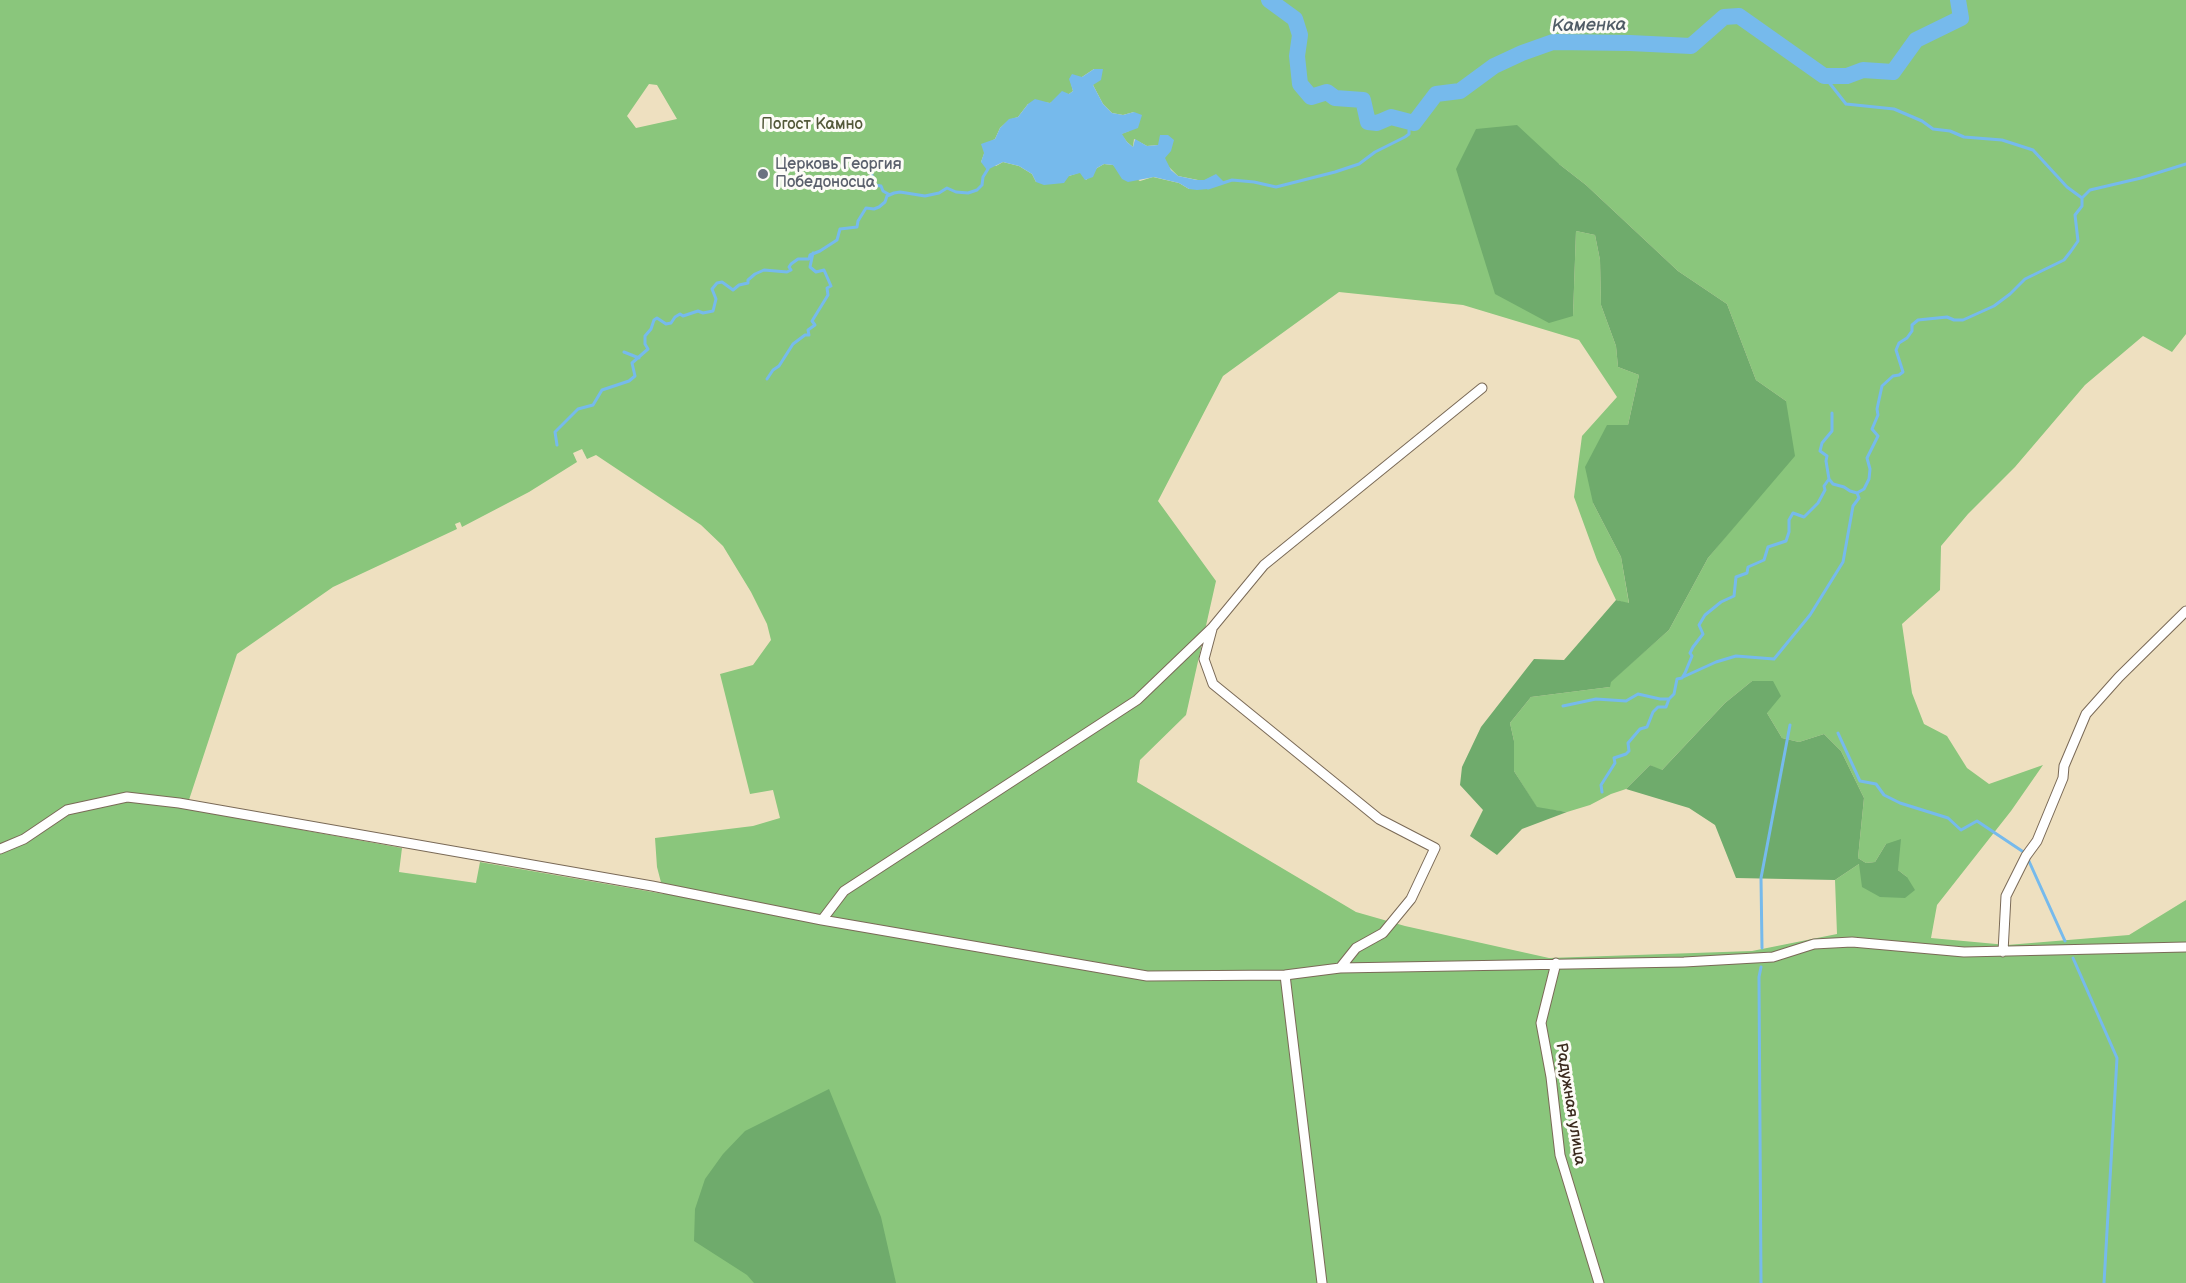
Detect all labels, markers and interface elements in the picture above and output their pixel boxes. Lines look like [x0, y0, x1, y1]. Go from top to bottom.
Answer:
water label: Каменка [1552, 15, 1626, 37]
park label: Погост Камно [761, 115, 863, 135]
place label: Церковь Георгия Победоносца [775, 155, 902, 193]
marker: Церковь Георгия Победоносца [756, 167, 770, 181]
street label: Радужная улица [1551, 1041, 1589, 1167]

